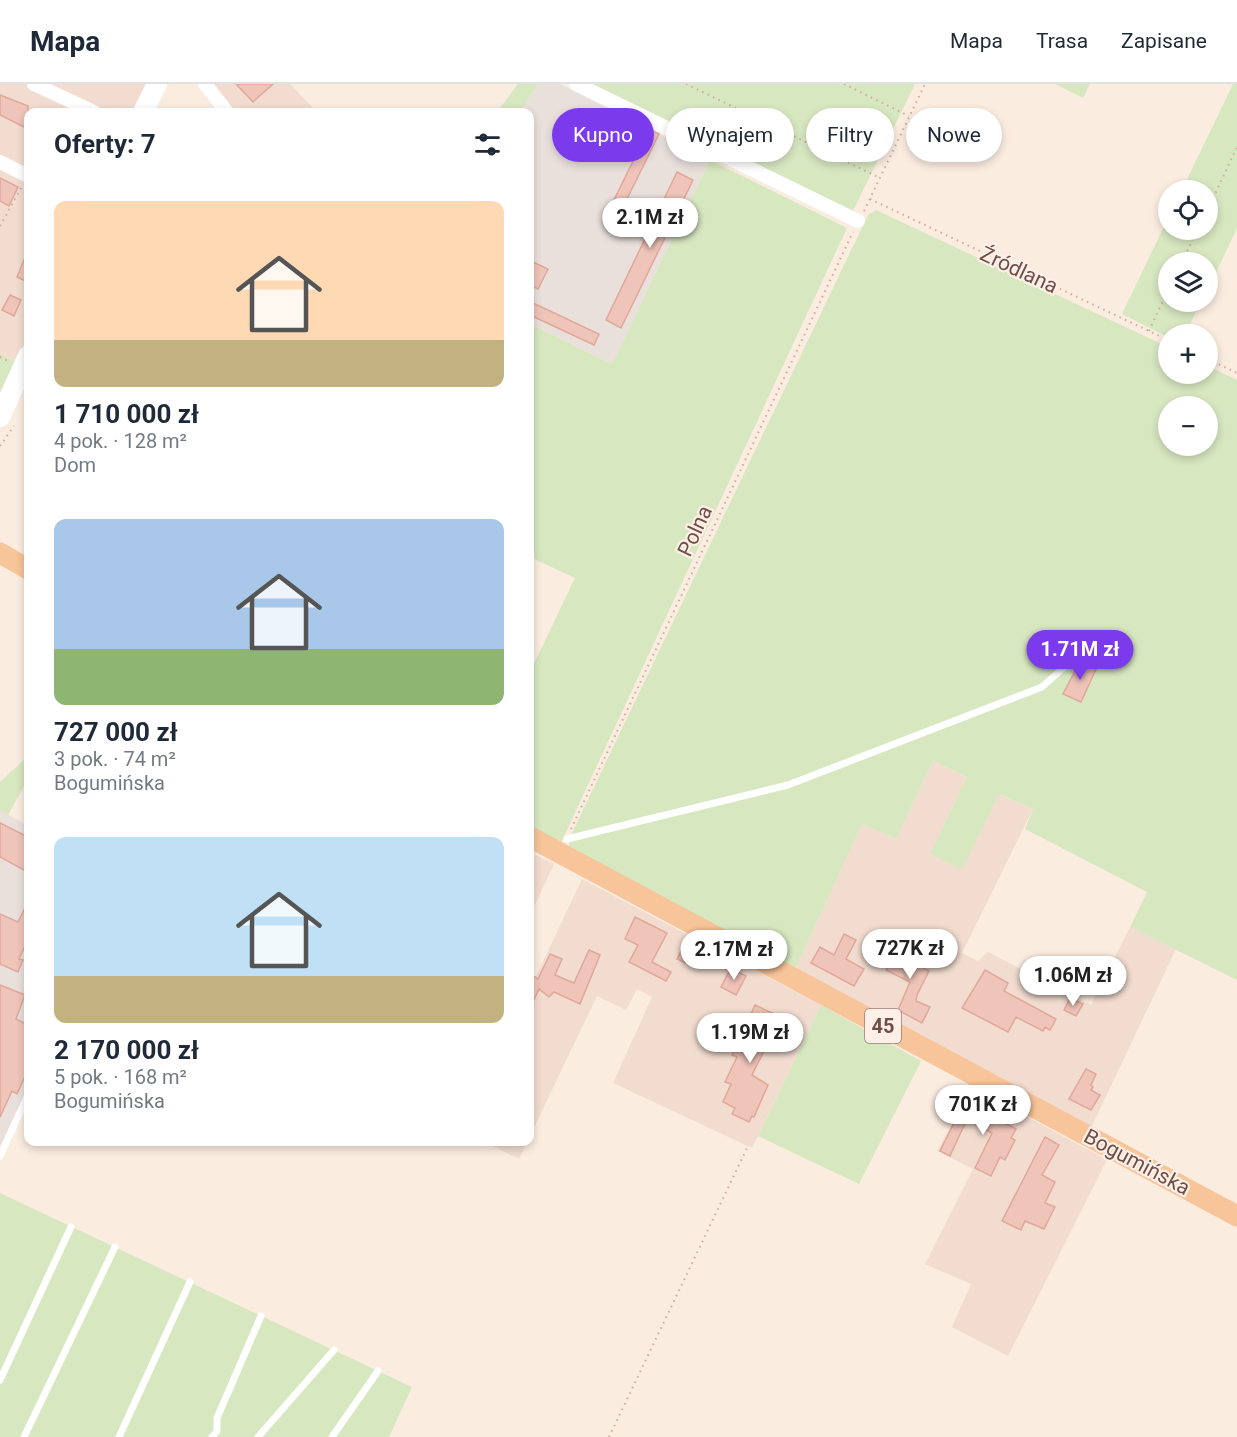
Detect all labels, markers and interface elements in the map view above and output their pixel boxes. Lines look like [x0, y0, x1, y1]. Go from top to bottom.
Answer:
text: Mapa [30, 25, 100, 58]
text: Mapa [950, 29, 1003, 53]
text: Trasa [1036, 29, 1088, 53]
text: Zapisane [1121, 29, 1207, 53]
chip: Kupno [552, 108, 654, 162]
chip: Wynajem [666, 108, 794, 162]
chip: Filtry [806, 108, 894, 162]
chip: Nowe [906, 108, 1002, 162]
icon: filters [471, 128, 504, 161]
text: Oferty: 7 [54, 129, 156, 159]
map controls [1158, 180, 1218, 456]
button: locate [1158, 180, 1218, 240]
pin: 2.1M zł [595, 198, 705, 249]
text: 2.1M zł [616, 205, 684, 229]
icon: home [225, 240, 333, 348]
street label: Źródlana [976, 242, 1062, 298]
button: layers [1158, 252, 1218, 312]
button: + [1158, 324, 1218, 384]
button: − [1158, 396, 1218, 456]
text: 1 710 000 zł [54, 399, 199, 429]
text: 4 pok. · 128 m² [54, 429, 187, 453]
text: Dom [54, 453, 96, 477]
street label: Polna [673, 502, 717, 560]
icon: home [225, 558, 333, 666]
pin: 1.71M zł [1018, 630, 1142, 681]
text: 1.71M zł [1040, 637, 1120, 661]
text: 727 000 zł [54, 717, 178, 747]
text: 3 pok. · 74 m² [54, 747, 176, 771]
text: Bogumińska [54, 771, 165, 795]
icon: home [225, 876, 333, 984]
pin: 727K zł [855, 929, 965, 980]
pin: 2.17M zł [672, 930, 796, 981]
text: 727K zł [876, 936, 944, 960]
text: 2.17M zł [694, 937, 774, 961]
pin: 1.06M zł [1011, 956, 1135, 1007]
text: 1.06M zł [1033, 963, 1113, 987]
road number: 45 [865, 1009, 901, 1043]
pin: 1.19M zł [688, 1013, 812, 1064]
text: 1.19M zł [710, 1020, 790, 1044]
text: 2 170 000 zł [54, 1035, 199, 1065]
text: 5 pok. · 168 m² [54, 1065, 187, 1089]
pin: 701K zł [928, 1085, 1038, 1136]
text: Bogumińska [54, 1089, 165, 1113]
text: 701K zł [949, 1092, 1017, 1116]
street label: Bogumińska [1080, 1124, 1194, 1200]

